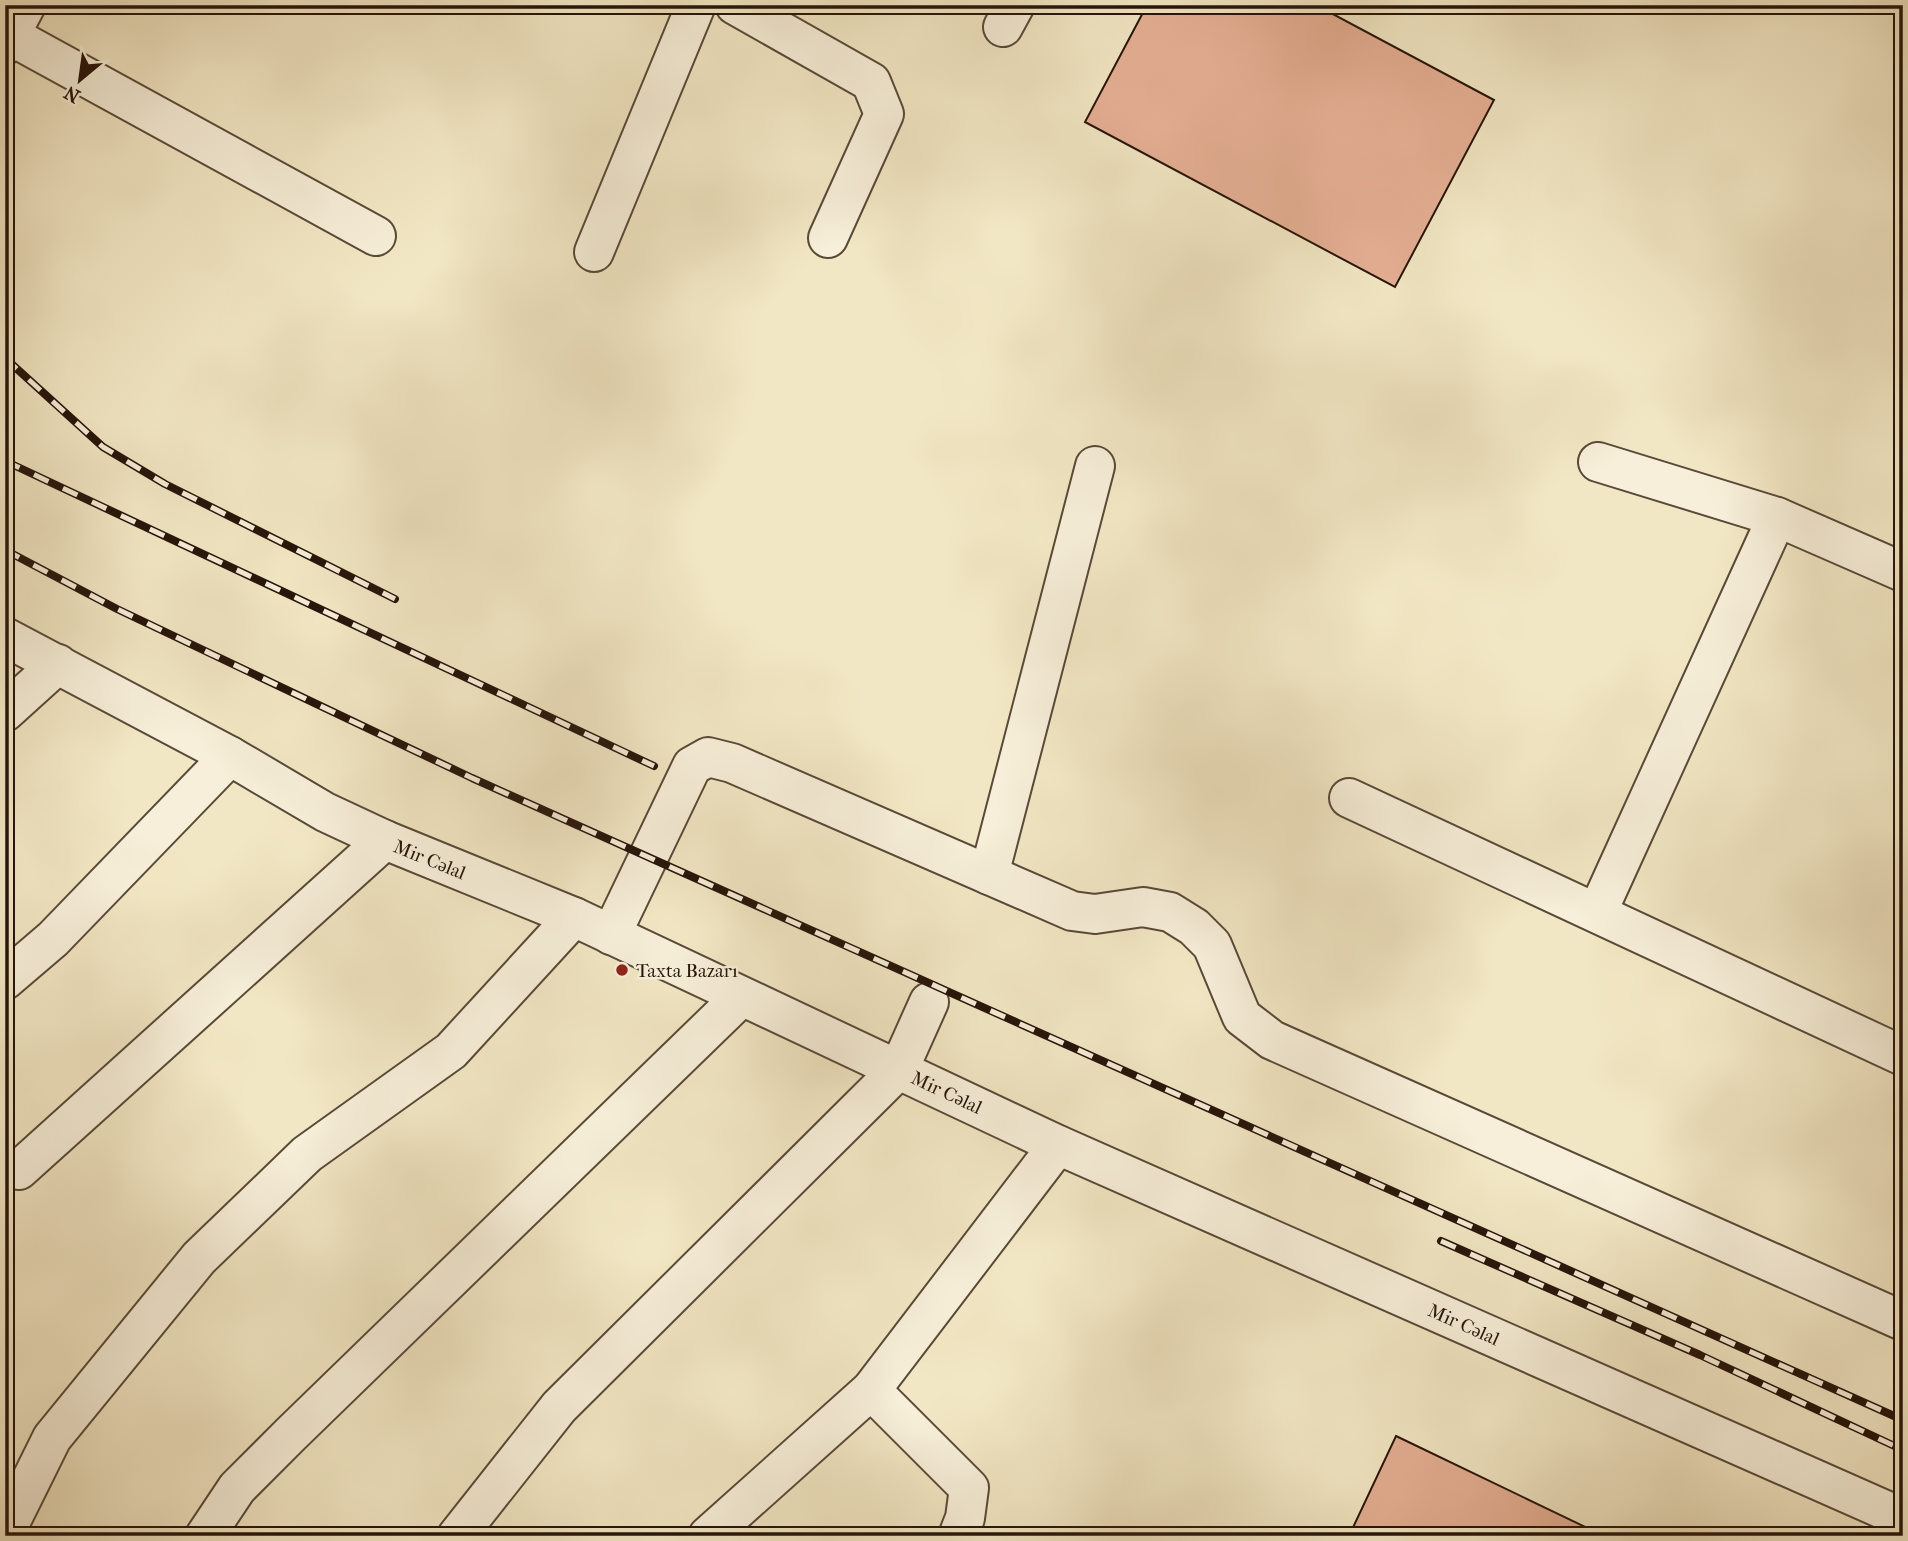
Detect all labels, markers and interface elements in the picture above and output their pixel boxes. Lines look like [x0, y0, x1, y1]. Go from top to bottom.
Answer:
north arrow [46, 46, 116, 116]
text: N [60, 81, 84, 107]
street label: Mir Cəlal [390, 836, 469, 884]
place label: Taxta Bazarı [636, 960, 738, 982]
marker: Taxta Bazarı [614, 962, 630, 978]
street label: Mir Cəlal [908, 1067, 986, 1119]
street label: Mir Cəlal [1425, 1299, 1503, 1350]

